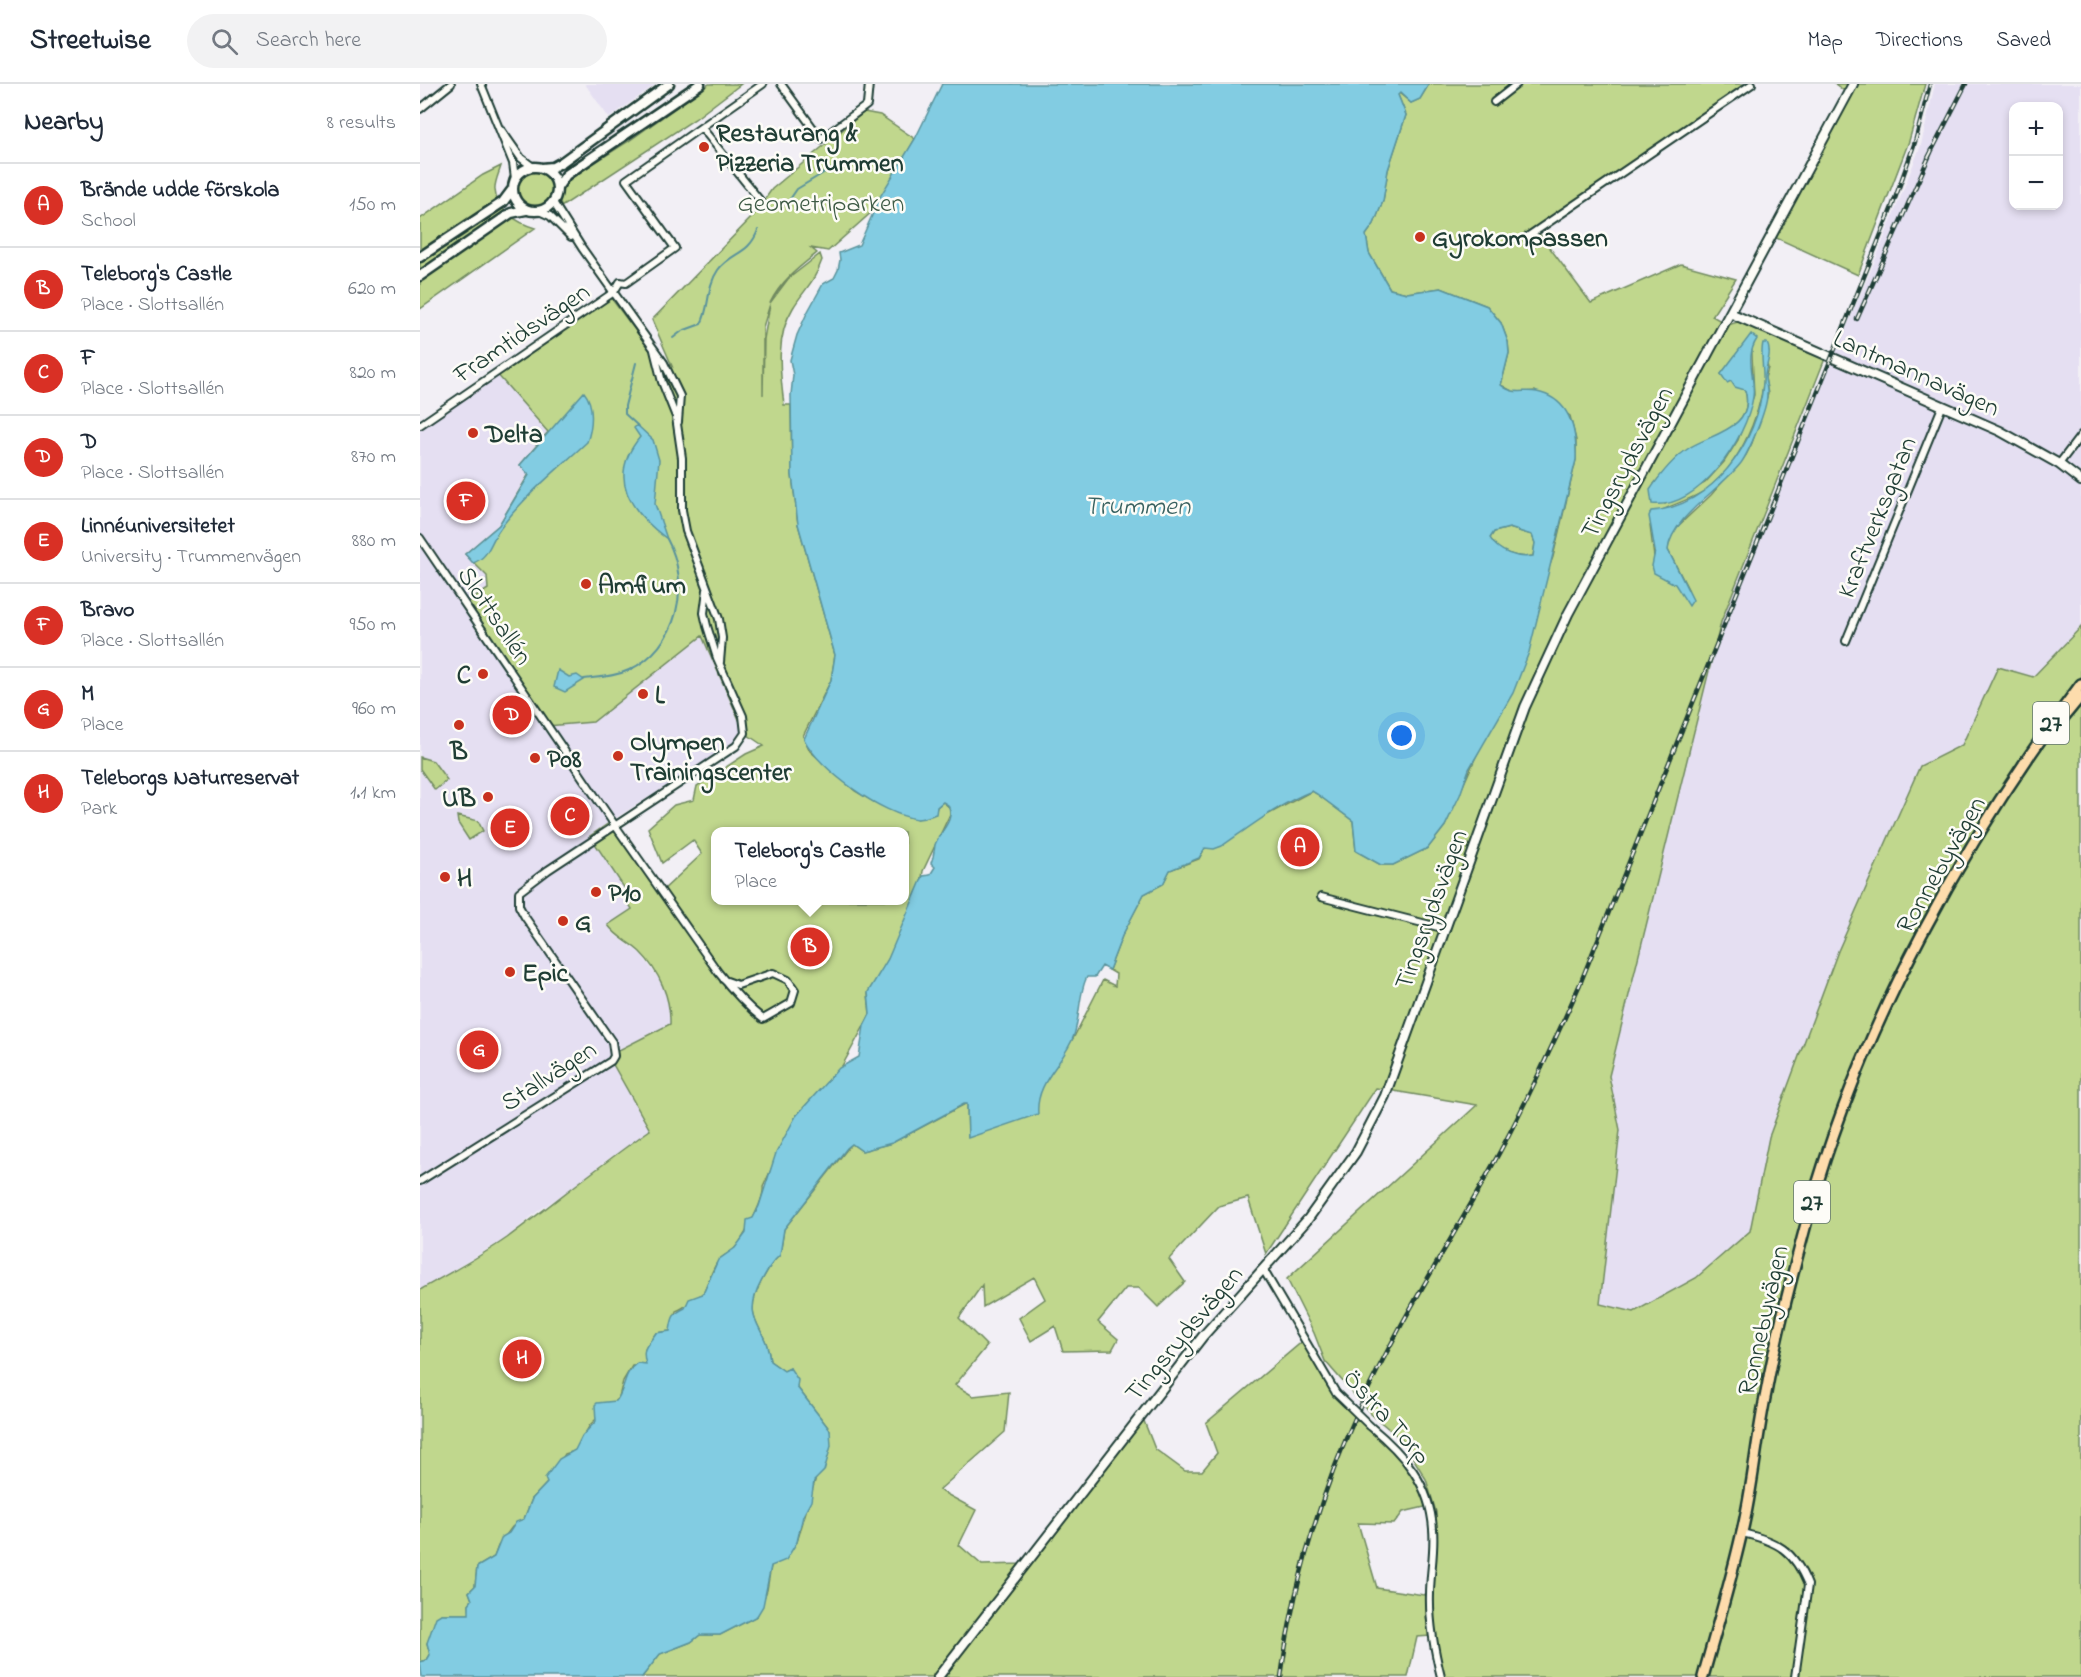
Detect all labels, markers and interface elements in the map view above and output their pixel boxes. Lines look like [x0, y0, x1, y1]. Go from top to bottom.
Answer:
search box [187, 14, 607, 68]
text: Streetwise [30, 21, 151, 62]
icon: search [208, 25, 241, 58]
text: Search here [256, 25, 361, 57]
text: Map [1807, 26, 1843, 56]
text: Directions [1876, 26, 1963, 56]
text: Saved [1996, 26, 2051, 56]
map controls [2009, 102, 2063, 210]
button: + [2009, 102, 2063, 156]
text: Nearby [24, 104, 103, 142]
text: 8 results [327, 109, 396, 138]
place label: Restaurang & Pizzeria Trummen [716, 116, 904, 184]
marker: Restaurang & Pizzeria Trummen [697, 140, 711, 154]
button: − [2009, 156, 2063, 210]
text: Brände udde förskola [81, 175, 279, 207]
park label: Geometriparken [738, 186, 904, 224]
text: A [37, 191, 50, 220]
text: 150 m [349, 191, 396, 220]
text: School [81, 207, 136, 236]
place label: Gyrokompassen [1432, 221, 1608, 259]
marker: Gyrokompassen [1413, 230, 1427, 244]
text: Teleborg's Castle [81, 259, 232, 291]
text: B [37, 275, 50, 304]
text: 620 m [348, 275, 396, 304]
street label: Framtidsvägen [446, 275, 599, 395]
text: Place · Slottsallén [81, 291, 224, 320]
street label: Lantmannavägen [1827, 321, 2005, 428]
text: F [81, 343, 95, 375]
text: C [38, 359, 49, 388]
text: 820 m [349, 359, 396, 388]
text: Place · Slottsallén [81, 375, 224, 404]
street label: Tingsrydsvägen [1572, 380, 1685, 546]
place label: Delta [484, 417, 543, 455]
marker: Delta [466, 426, 480, 440]
text: D [81, 427, 97, 459]
street label: Kraftverksgatan [1829, 432, 1928, 604]
text: D [36, 443, 51, 472]
text: 870 m [351, 443, 396, 472]
text: Place · Slottsallén [81, 459, 224, 488]
pin: F [446, 478, 486, 524]
water label: Trummen [1084, 488, 1191, 527]
text: Linnéuniversitetet [81, 511, 235, 543]
text: E [37, 527, 50, 556]
text: 880 m [352, 527, 396, 556]
text: University · Trummenvägen [81, 543, 301, 572]
street label: Slottsallén [446, 559, 541, 674]
place label: Amfium [598, 568, 686, 606]
marker: Amfium [579, 577, 593, 591]
text: Bravo [81, 595, 134, 627]
text: F [37, 611, 50, 640]
text: 950 m [349, 611, 396, 640]
text: Place · Slottsallén [81, 627, 224, 656]
place label: C [457, 658, 471, 696]
marker: C [476, 667, 490, 681]
place label: L [655, 678, 666, 716]
text: M [81, 679, 94, 711]
marker: L [636, 687, 650, 701]
pin: D [492, 692, 532, 738]
text: G [37, 695, 50, 724]
text: 960 m [352, 695, 396, 724]
road number: 27 [2033, 702, 2069, 744]
text: Place [81, 711, 123, 740]
marker: B [452, 718, 466, 732]
your location [1387, 721, 1416, 750]
place label: Olympen Trainingscenter [630, 725, 792, 794]
place label: B [449, 734, 468, 772]
place label: P08 [547, 742, 582, 780]
marker: Olympen Trainingscenter [611, 749, 625, 763]
marker: P08 [528, 751, 542, 765]
text: Teleborgs Naturreservat [81, 763, 299, 795]
text: H [38, 779, 49, 808]
text: 1.1 km [350, 779, 396, 808]
place label: UB [442, 781, 476, 819]
marker: UB [481, 790, 495, 804]
street label: Ronnebyvägen [1888, 790, 1997, 941]
pin: C [550, 794, 590, 838]
text: Park [81, 795, 117, 824]
pin: E [490, 806, 530, 850]
pin: A [1280, 824, 1320, 870]
street label: Tingsrydsvägen [1386, 825, 1479, 995]
popup [711, 827, 909, 905]
text: Teleborg's Castle [735, 836, 885, 868]
place label: H [457, 861, 472, 899]
text: Place [735, 868, 777, 897]
marker: H [438, 870, 452, 884]
place label: P10 [608, 876, 641, 914]
marker: P10 [589, 885, 603, 899]
place label: G [575, 905, 591, 943]
marker: G [556, 914, 570, 928]
pin: B [790, 924, 830, 970]
place label: Epic [522, 956, 570, 994]
marker: Epic [503, 965, 517, 979]
pin: G [460, 1028, 498, 1072]
street label: Stallvägen [494, 1032, 605, 1123]
road number: 27 [1794, 1181, 1830, 1223]
street label: Ronnebyvägen [1729, 1242, 1801, 1399]
street label: Tingsrydsvägen [1117, 1258, 1254, 1411]
pin: H [502, 1336, 542, 1382]
street label: Östra Torp [1332, 1362, 1439, 1474]

